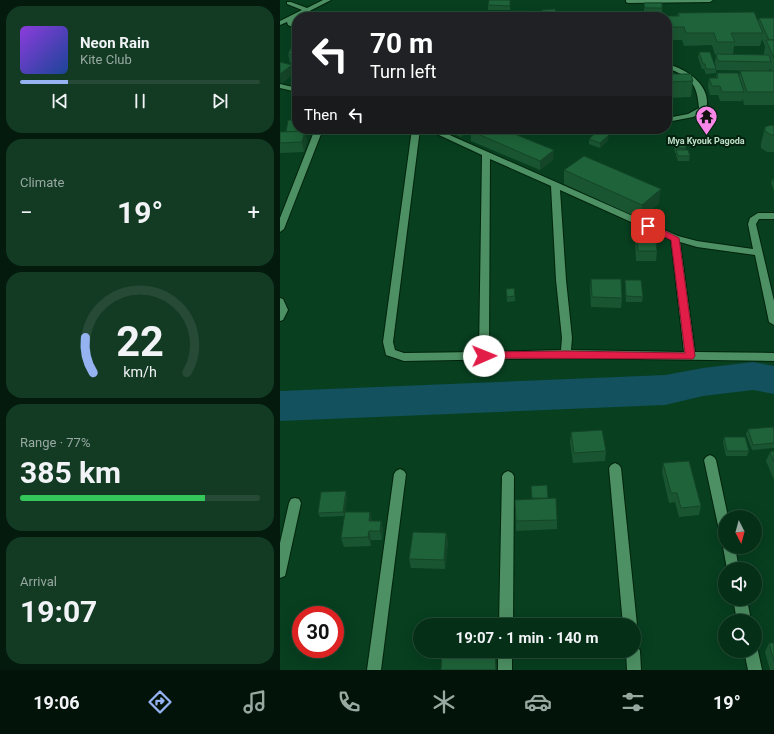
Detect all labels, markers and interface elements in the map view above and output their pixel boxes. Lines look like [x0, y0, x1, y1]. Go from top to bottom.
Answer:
text: 70 m [370, 27, 433, 60]
icon: left [304, 28, 356, 80]
text: Neon Rain [80, 34, 149, 52]
text: Kite Club [80, 52, 132, 67]
text: Turn left [370, 61, 436, 82]
icon: previous [49, 90, 71, 112]
icon: pause [129, 90, 151, 112]
icon: next [209, 90, 231, 112]
temple icon: Mya Kyouk Pagoda [693, 103, 719, 136]
icon: left [345, 104, 367, 126]
text: Then [304, 106, 337, 124]
place label: Mya Kyouk Pagoda [667, 136, 745, 146]
text: Climate [20, 175, 64, 190]
text: 19° [117, 195, 163, 230]
text: − [20, 200, 33, 225]
text: + [248, 200, 260, 225]
pin [631, 209, 665, 243]
icon: arrive [637, 215, 659, 237]
text: 22 [116, 317, 164, 366]
position arrow [463, 335, 505, 377]
text: km/h [123, 364, 157, 380]
text: Range · 77% [20, 435, 90, 450]
text: 385 km [20, 455, 121, 490]
north arrow [718, 510, 762, 554]
map controls [718, 510, 762, 658]
button: sound [718, 562, 762, 606]
text: Arrival [20, 574, 57, 589]
text: 19:07 [20, 594, 97, 629]
speed limit sign: 30 [292, 606, 344, 658]
button: search [718, 614, 762, 658]
text: 19:07 · 1 min · 140 m [456, 629, 598, 647]
icon: directions [146, 688, 174, 716]
icon: music [241, 688, 269, 716]
icon: phone [335, 688, 363, 716]
icon: climate [430, 688, 458, 716]
icon: car [524, 688, 552, 716]
icon: filters [619, 688, 647, 716]
text: 19:06 [33, 692, 80, 713]
text: 19° [713, 692, 741, 713]

